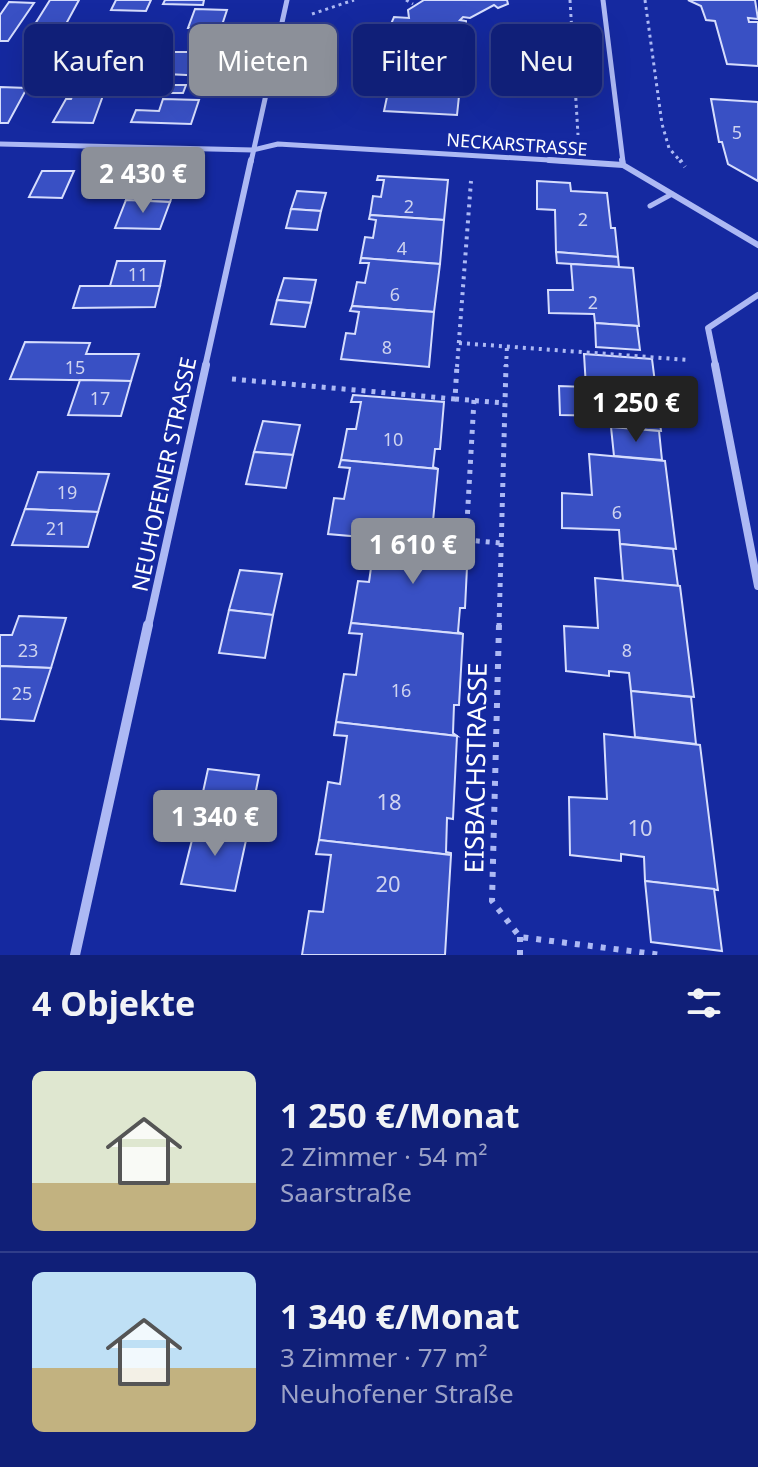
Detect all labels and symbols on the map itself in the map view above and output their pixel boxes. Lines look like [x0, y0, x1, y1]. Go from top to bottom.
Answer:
house number: 5 [732, 120, 742, 144]
street label: NECKARSTRASSE [446, 127, 588, 161]
pin: 2 430 € [69, 147, 217, 215]
house number: 2 [404, 194, 414, 218]
house number: 2 [578, 207, 588, 231]
house number: 4 [397, 236, 407, 260]
house number: 11 [128, 262, 148, 286]
house number: 6 [390, 282, 400, 306]
house number: 2 [588, 290, 598, 314]
house number: 8 [382, 335, 392, 359]
street label: NEUHOFENER STRASSE [123, 354, 203, 594]
house number: 15 [65, 355, 85, 379]
pin: 1 250 € [562, 376, 710, 444]
house number: 17 [90, 386, 110, 410]
house number: 10 [383, 427, 403, 451]
house number: 19 [57, 480, 77, 504]
house number: 6 [612, 500, 622, 524]
house number: 21 [46, 516, 66, 540]
pin: 1 610 € [339, 518, 487, 586]
house number: 23 [18, 638, 38, 662]
house number: 8 [622, 638, 632, 662]
street label: EISBACHSTRASSE [455, 662, 495, 874]
house number: 16 [391, 678, 411, 702]
house number: 25 [12, 681, 32, 705]
house number: 18 [376, 786, 402, 816]
pin: 1 340 € [141, 790, 289, 858]
house number: 10 [627, 812, 653, 842]
house number: 20 [375, 868, 401, 898]

